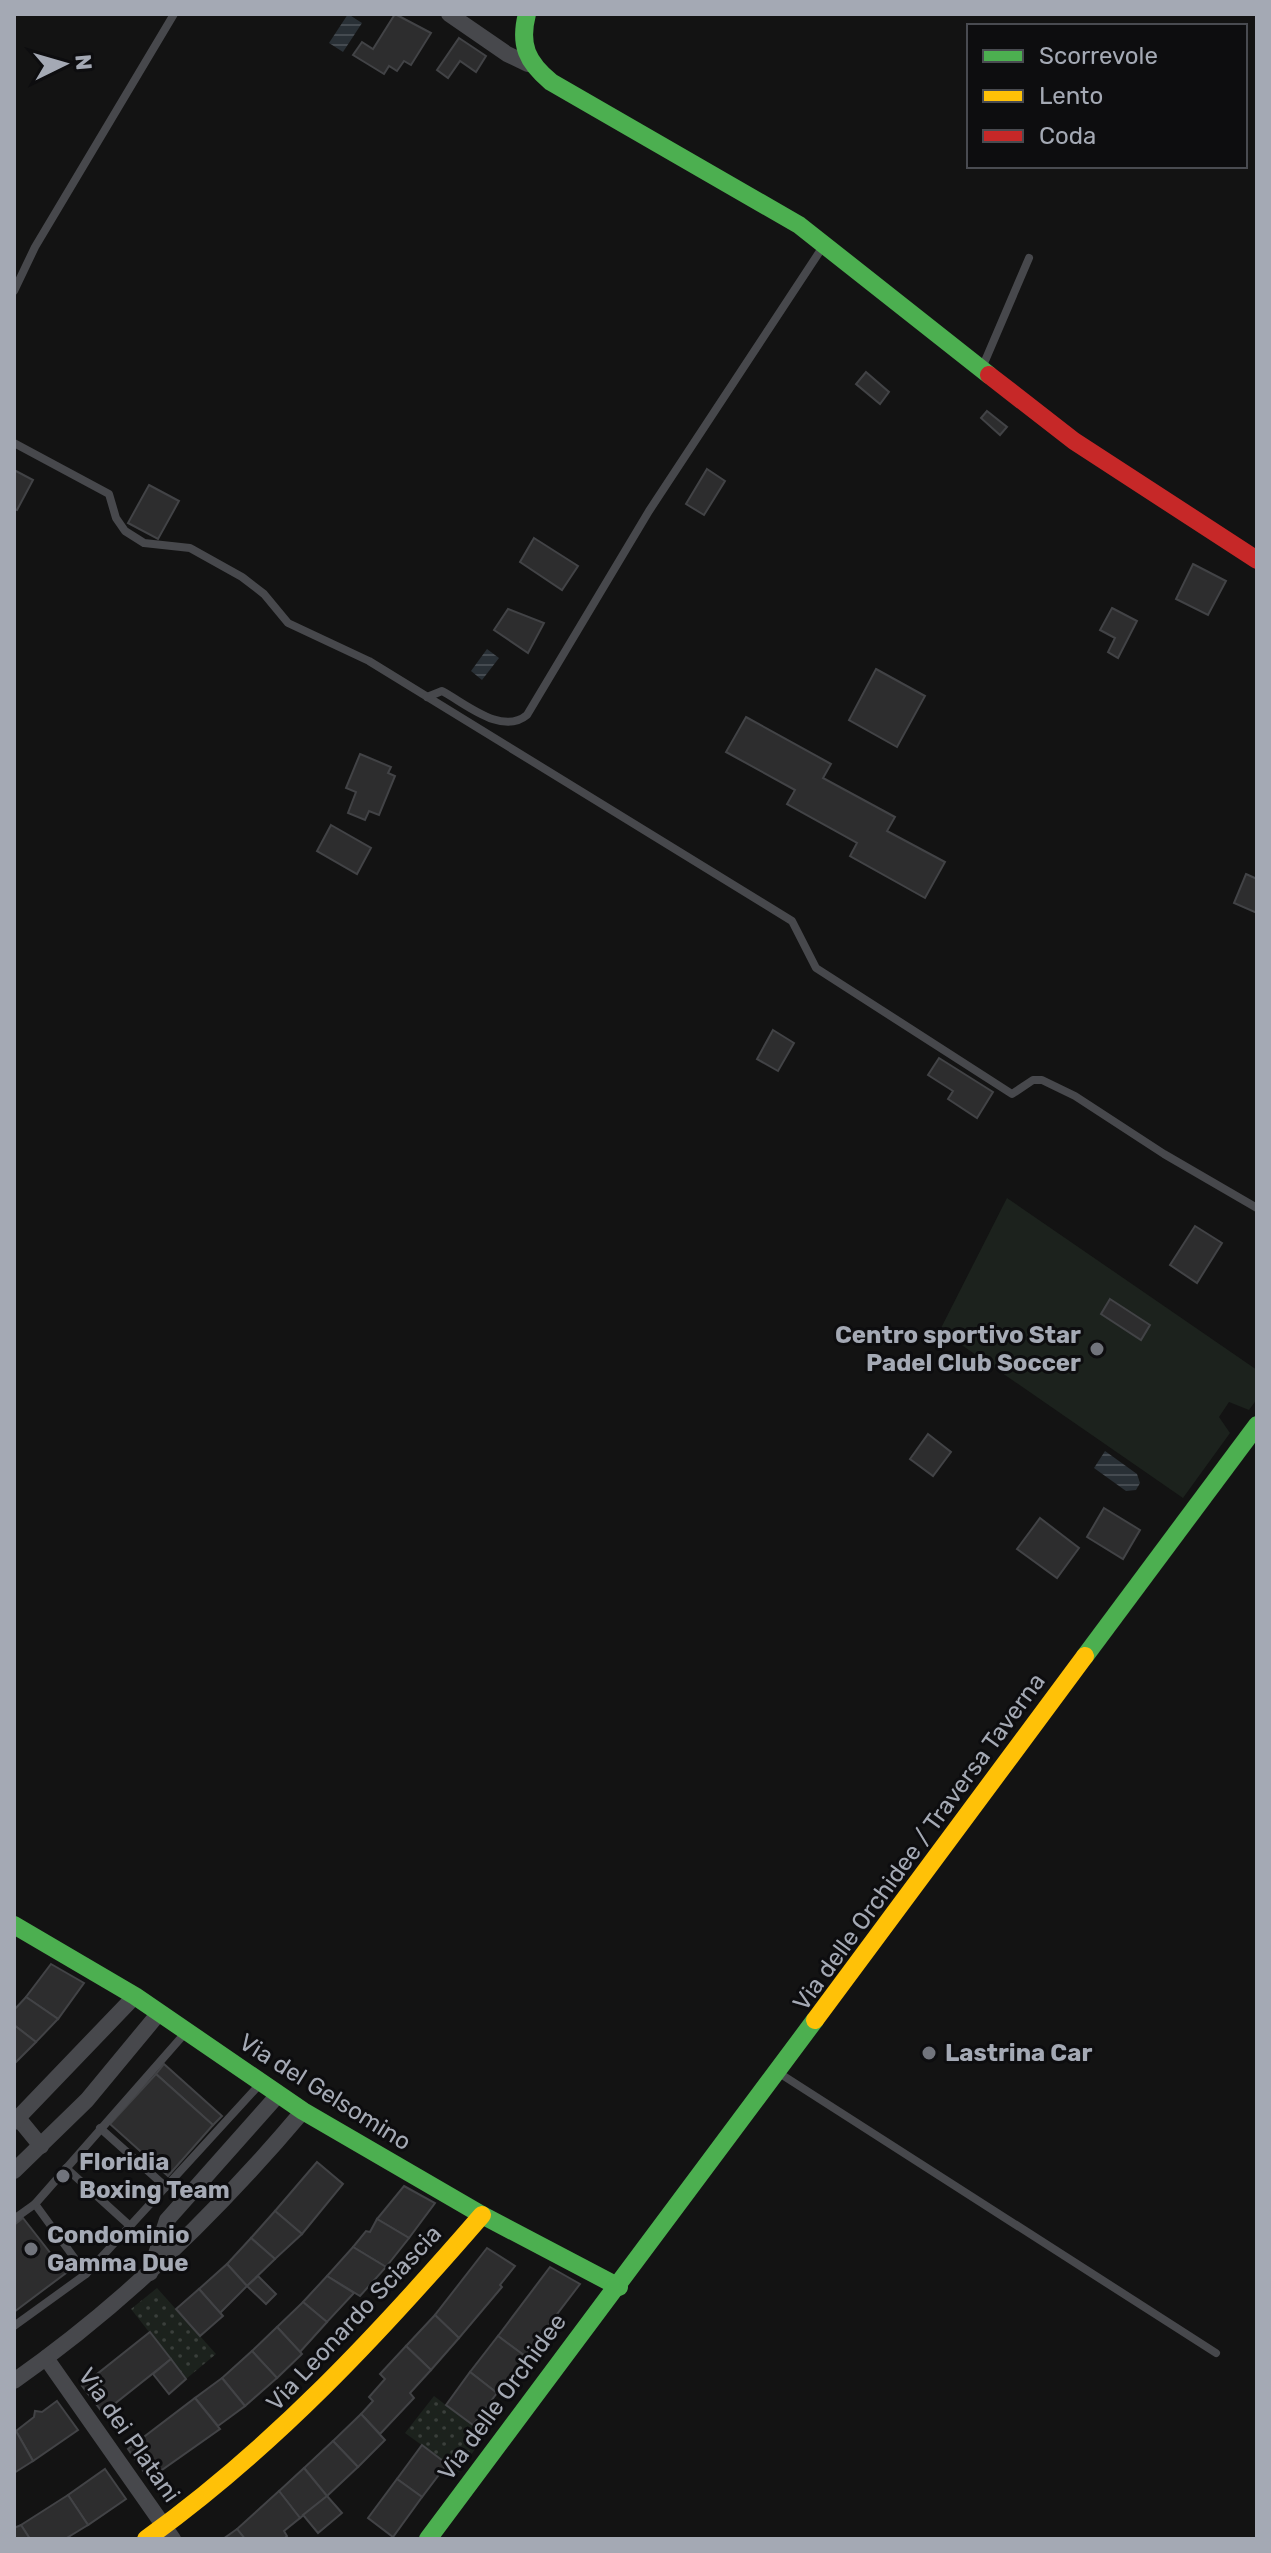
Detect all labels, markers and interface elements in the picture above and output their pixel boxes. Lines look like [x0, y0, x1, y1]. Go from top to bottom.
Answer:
north arrow [24, 24, 104, 104]
legend [967, 24, 1247, 168]
text: Scorrevole [1039, 42, 1158, 70]
text: N [69, 53, 98, 71]
text: Lento [1039, 82, 1103, 110]
text: Coda [1039, 122, 1096, 150]
place label: Centro sportivo Star Padel Club Soccer [835, 1321, 1081, 1377]
marker: Centro sportivo Star Padel Club Soccer [1088, 1340, 1106, 1358]
street label: Via delle Orchidee / Traversa Taverna [787, 1668, 1051, 2016]
street label: Via del Gelsomino [234, 2028, 416, 2156]
place label: Lastrina Car [945, 2039, 1092, 2067]
marker: Lastrina Car [920, 2044, 938, 2062]
place label: Floridia Boxing Team [79, 2148, 230, 2204]
marker: Floridia Boxing Team [54, 2167, 72, 2185]
street label: Via Leonardo Sciascia [261, 2219, 447, 2417]
place label: Condominio Gamma Due [47, 2221, 190, 2277]
marker: Condominio Gamma Due [22, 2240, 40, 2258]
street label: Via delle Orchidee [432, 2308, 572, 2486]
street label: Via dei Platani [72, 2363, 186, 2507]

